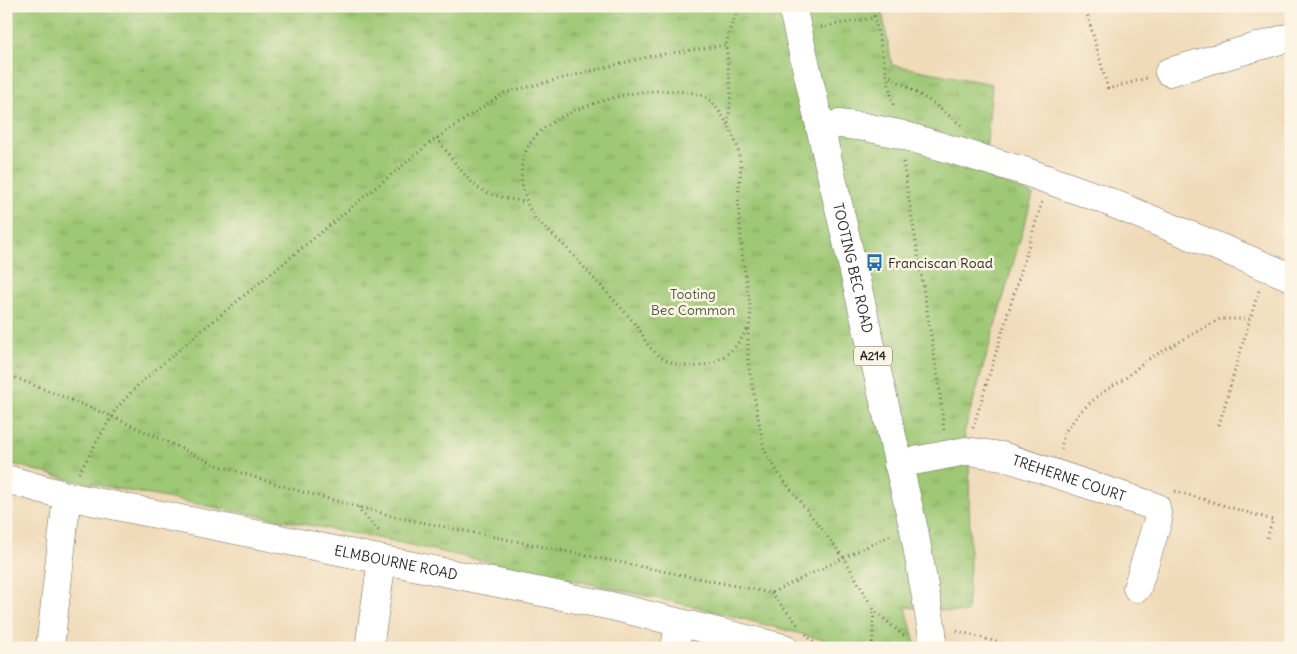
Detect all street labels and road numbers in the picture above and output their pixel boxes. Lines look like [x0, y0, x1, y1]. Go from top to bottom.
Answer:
street label: TOOTING BEC ROAD [829, 201, 877, 335]
road number: A214 [854, 346, 892, 366]
street label: TREHERNE COURT [1010, 451, 1128, 505]
street label: ELMBOURNE ROAD [333, 541, 459, 584]

